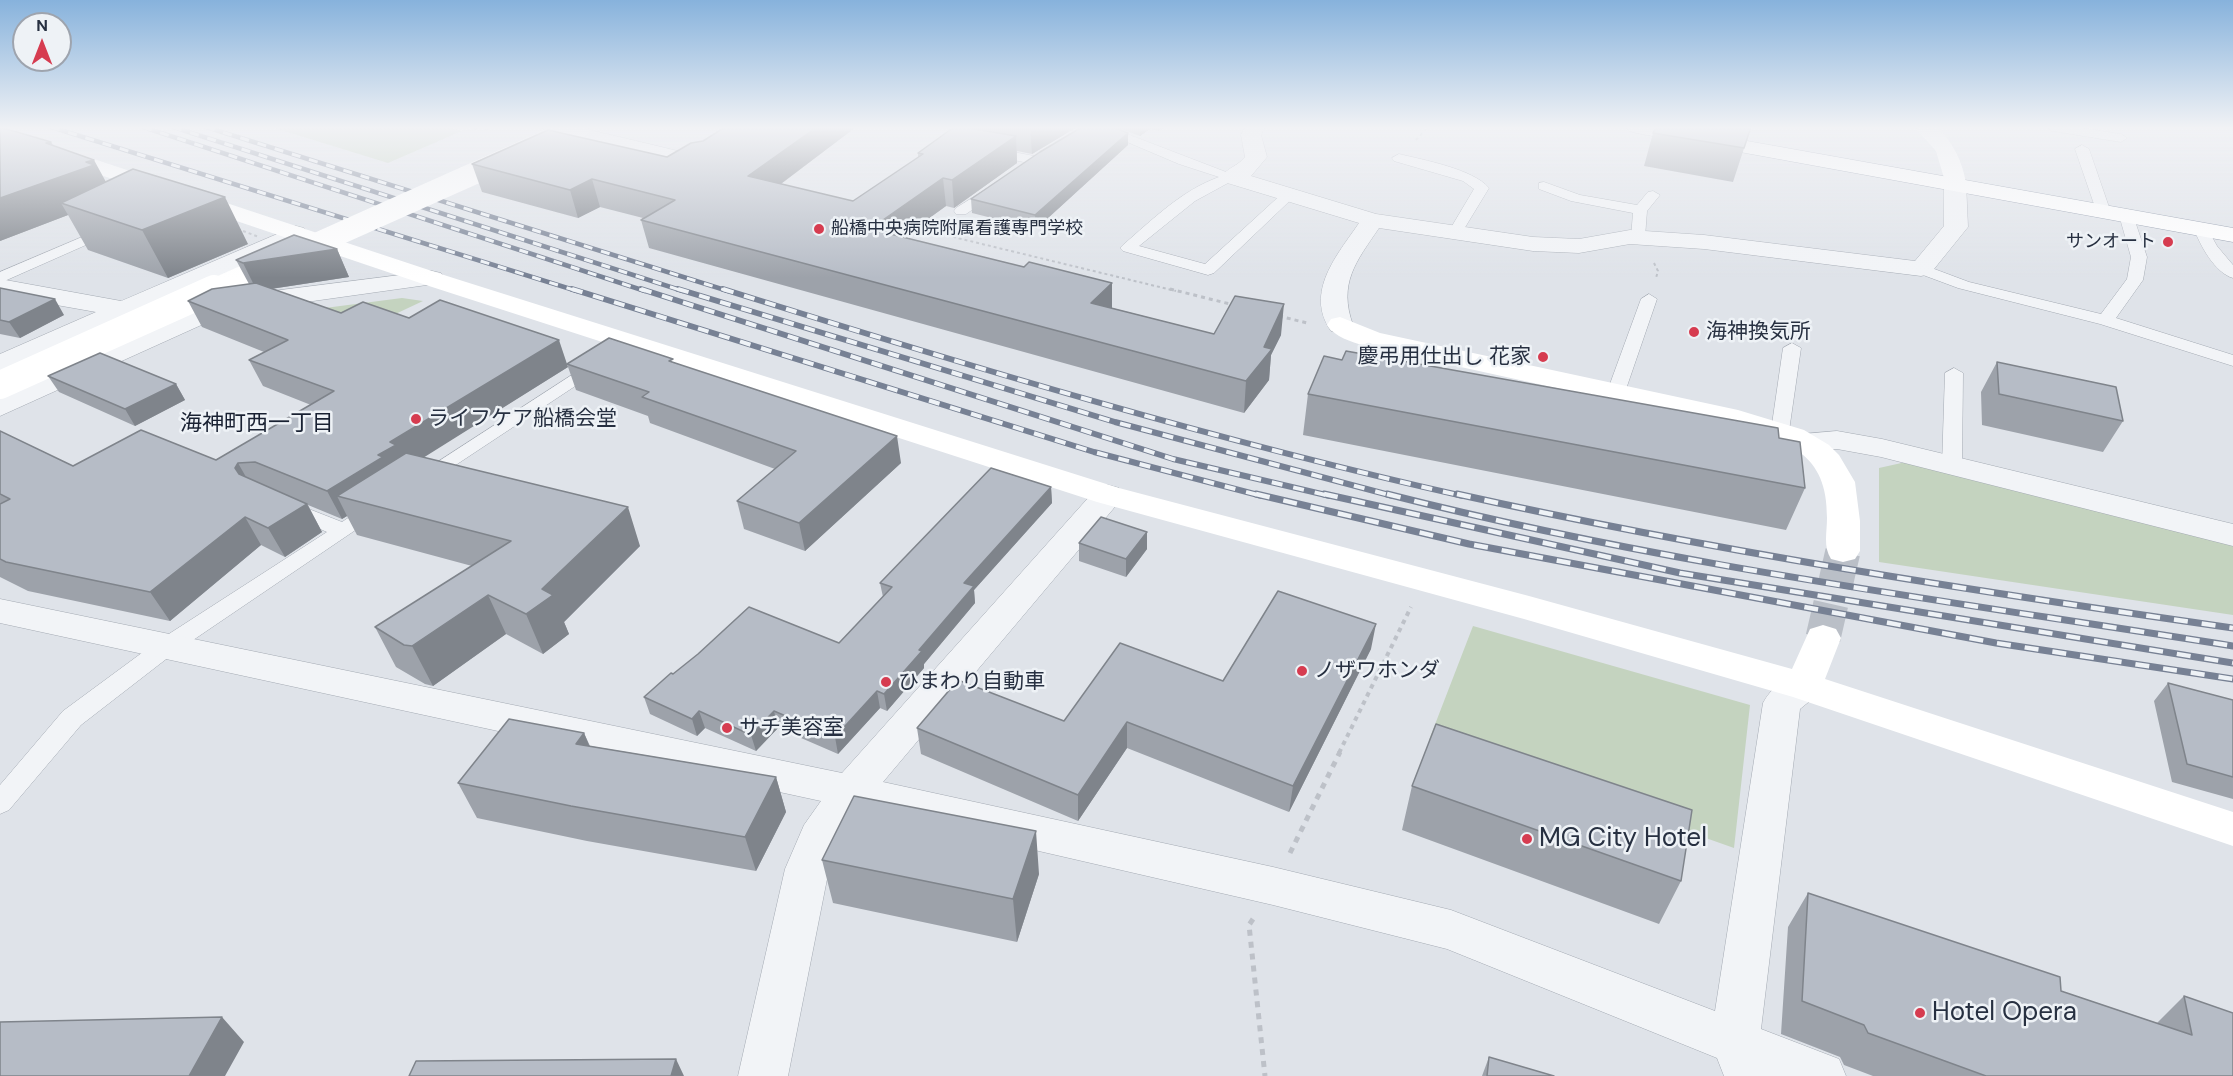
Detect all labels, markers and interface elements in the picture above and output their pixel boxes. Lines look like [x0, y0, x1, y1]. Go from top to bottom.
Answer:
north arrow [12, 12, 72, 72]
text: N [36, 15, 48, 36]
place label: 船橋中央病院附属看護専門学校 [831, 218, 1083, 240]
marker: 船橋中央病院附属看護専門学校 [812, 222, 826, 236]
place label: サンオート [2066, 231, 2156, 253]
marker: サンオート [2161, 235, 2175, 249]
place label: 海神換気所 [1706, 319, 1811, 345]
marker: 海神換気所 [1687, 325, 1701, 339]
place label: 慶弔用仕出し 花家 [1357, 344, 1531, 370]
marker: 慶弔用仕出し 花家 [1536, 350, 1550, 364]
place label: ライフケア船橋会堂 [428, 406, 617, 432]
district label: 海神町西一丁目 [180, 411, 334, 437]
marker: ライフケア船橋会堂 [409, 412, 423, 426]
place label: ノザワホンダ [1314, 658, 1440, 684]
marker: ノザワホンダ [1295, 664, 1309, 678]
place label: ひまわり自動車 [898, 669, 1045, 695]
marker: ひまわり自動車 [879, 675, 893, 689]
place label: サチ美容室 [739, 715, 844, 741]
marker: サチ美容室 [720, 721, 734, 735]
place label: MG City Hotel [1539, 823, 1707, 855]
marker: MG City Hotel [1520, 832, 1534, 846]
place label: Hotel Opera [1932, 997, 2077, 1029]
marker: Hotel Opera [1913, 1006, 1927, 1020]

